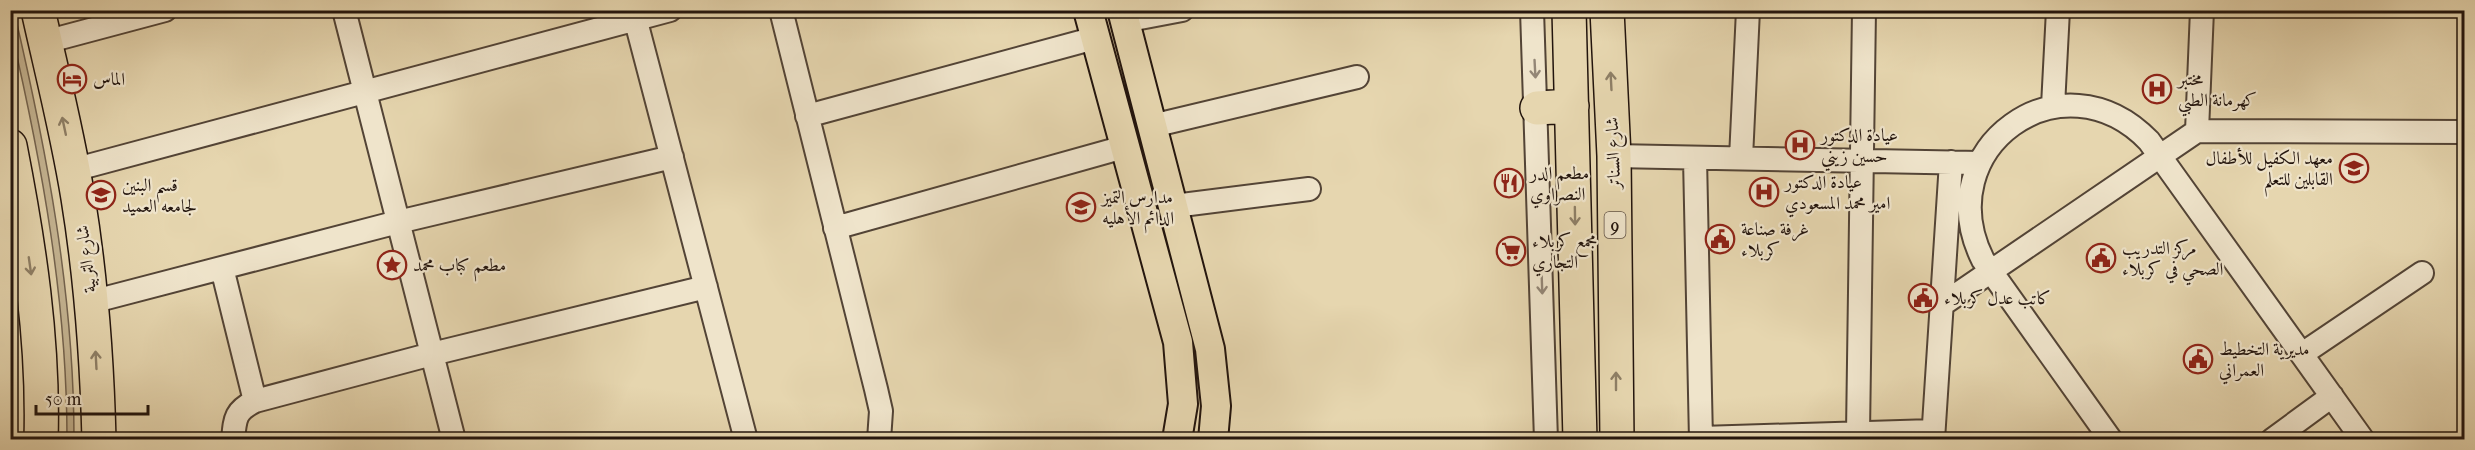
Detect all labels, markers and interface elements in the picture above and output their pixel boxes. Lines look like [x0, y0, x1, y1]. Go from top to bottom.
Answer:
one-way arrow [1529, 58, 1540, 78]
hotel icon: الماس [56, 63, 88, 95]
place label: الماس [93, 69, 125, 90]
place label: مختبر كهرمانة الطبي [2176, 69, 2257, 117]
one-way arrow [1605, 72, 1616, 92]
hospital icon: مختبر كهرمانة الطبي [2141, 73, 2173, 105]
one-way arrow [57, 116, 69, 135]
street label: شارع السناتر [1602, 117, 1629, 191]
place label: عيادة الدكتور حسين زيني [1819, 125, 1898, 172]
hospital icon: عيادة الدكتور حسين زيني [1784, 129, 1816, 161]
place label: معهد الكفيل للأطفال القابلين للتعلم [2206, 147, 2333, 197]
school or university icon: معهد الكفيل للأطفال القابلين للتعلم [2338, 152, 2370, 184]
place label: مطعم الدر النصراوي [1528, 163, 1589, 209]
restaurant icon: مطعم الدر النصراوي [1493, 167, 1525, 199]
place label: عيادة الدكتور امير محمد المسعودي [1783, 172, 1890, 218]
place label: قسم البنين لجامعه العميد [122, 175, 197, 217]
hospital icon: عيادة الدكتور امير محمد المسعودي [1748, 176, 1780, 208]
school or university icon: قسم البنين لجامعه العميد [85, 179, 117, 211]
place label: مدارس التميز الدائم الأهليه [1100, 187, 1174, 234]
school or university icon: مدارس التميز الدائم الأهليه [1065, 191, 1097, 223]
one-way arrow [1569, 205, 1581, 225]
road number: 9 [1604, 212, 1626, 238]
place label: غرفة صناعة كربلاء [1741, 219, 1809, 261]
public building icon: غرفة صناعة كربلاء [1704, 223, 1736, 255]
street label: شارع التربية [72, 224, 105, 294]
place label: مجمع كربلاء التجاري [1532, 231, 1597, 277]
supermarket icon: مجمع كربلاء التجاري [1495, 235, 1527, 267]
place label: مركز التدريب الصحي في كربلاء [2122, 238, 2224, 286]
public building icon: مركز التدريب الصحي في كربلاء [2085, 242, 2117, 274]
place icon: مطعم كباب محمد [376, 249, 408, 281]
one-way arrow [25, 255, 36, 275]
place label: مطعم كباب محمد [413, 255, 506, 282]
one-way arrow [1536, 274, 1548, 294]
public building icon: كاتب عدل كربلاء [1907, 282, 1939, 314]
place label: كاتب عدل كربلاء [1944, 288, 2051, 309]
place label: مديرية التخطيط العمراني [2219, 339, 2310, 385]
public building icon: مديرية التخطيط العمراني [2182, 343, 2214, 375]
one-way arrow [90, 351, 101, 371]
one-way arrow [1610, 372, 1622, 392]
scale bar [36, 378, 148, 416]
text: 50 m [45, 389, 82, 410]

